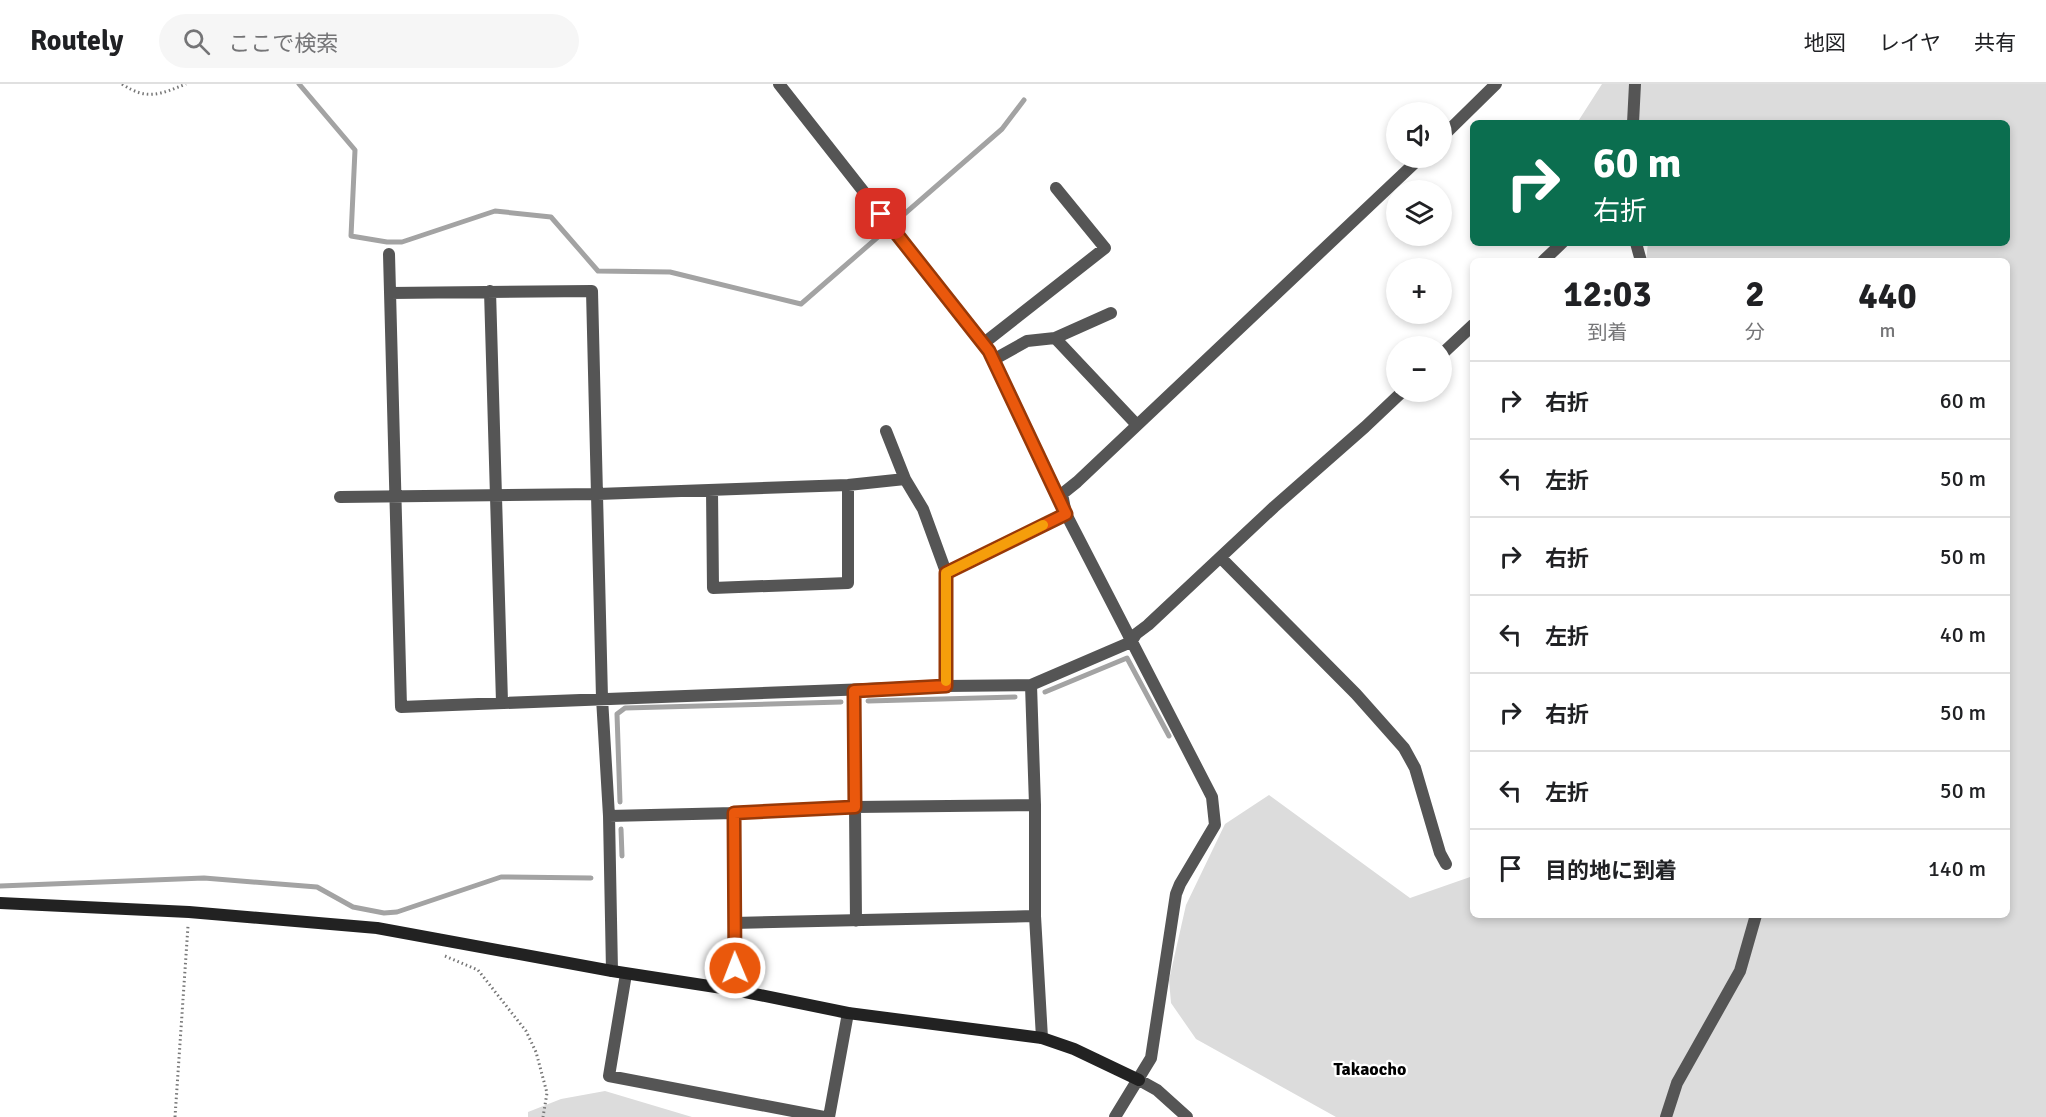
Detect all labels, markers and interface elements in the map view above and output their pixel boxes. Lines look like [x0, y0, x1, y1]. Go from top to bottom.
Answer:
search box [159, 14, 579, 68]
text: Routely [30, 24, 123, 58]
icon: search [180, 25, 213, 58]
text: ここで検索 [228, 30, 338, 57]
text: 地図 [1804, 30, 1846, 56]
text: レイヤ [1879, 30, 1941, 56]
text: 共有 [1974, 30, 2016, 56]
map controls [1386, 102, 1452, 402]
button: sound [1386, 102, 1452, 168]
text: 60 m [1593, 138, 1682, 189]
icon: right [1494, 144, 1572, 222]
button: layers [1386, 180, 1452, 246]
pin [855, 188, 906, 239]
text: 右折 [1593, 195, 1647, 228]
icon: arrive [864, 197, 897, 230]
button: + [1386, 258, 1452, 324]
text: 12:03 [1563, 272, 1652, 317]
text: 2 [1745, 272, 1765, 317]
text: 440 [1858, 274, 1917, 319]
text: m [1880, 318, 1895, 343]
text: 到着 [1588, 320, 1628, 345]
text: 分 [1745, 320, 1765, 345]
button: − [1386, 336, 1452, 402]
icon: right [1494, 384, 1527, 417]
text: 60 m [1940, 387, 1986, 414]
text: 右折 [1545, 389, 1589, 416]
icon: left [1494, 462, 1527, 495]
text: 50 m [1940, 465, 1986, 492]
text: 左折 [1545, 467, 1589, 494]
icon: right [1494, 540, 1527, 573]
text: 50 m [1940, 543, 1986, 570]
text: 右折 [1545, 545, 1589, 572]
icon: left [1494, 618, 1527, 651]
text: 40 m [1940, 621, 1986, 648]
text: 左折 [1545, 623, 1589, 650]
icon: right [1494, 696, 1527, 729]
text: 50 m [1940, 699, 1986, 726]
text: 右折 [1545, 701, 1589, 728]
icon: left [1494, 774, 1527, 807]
text: 50 m [1940, 777, 1986, 804]
text: 左折 [1545, 779, 1589, 806]
icon: arrive [1494, 852, 1527, 885]
text: 140 m [1928, 855, 1986, 882]
text: 目的地に到着 [1545, 857, 1677, 884]
position arrow [703, 936, 767, 1000]
district label: Takaocho [1334, 1058, 1406, 1080]

